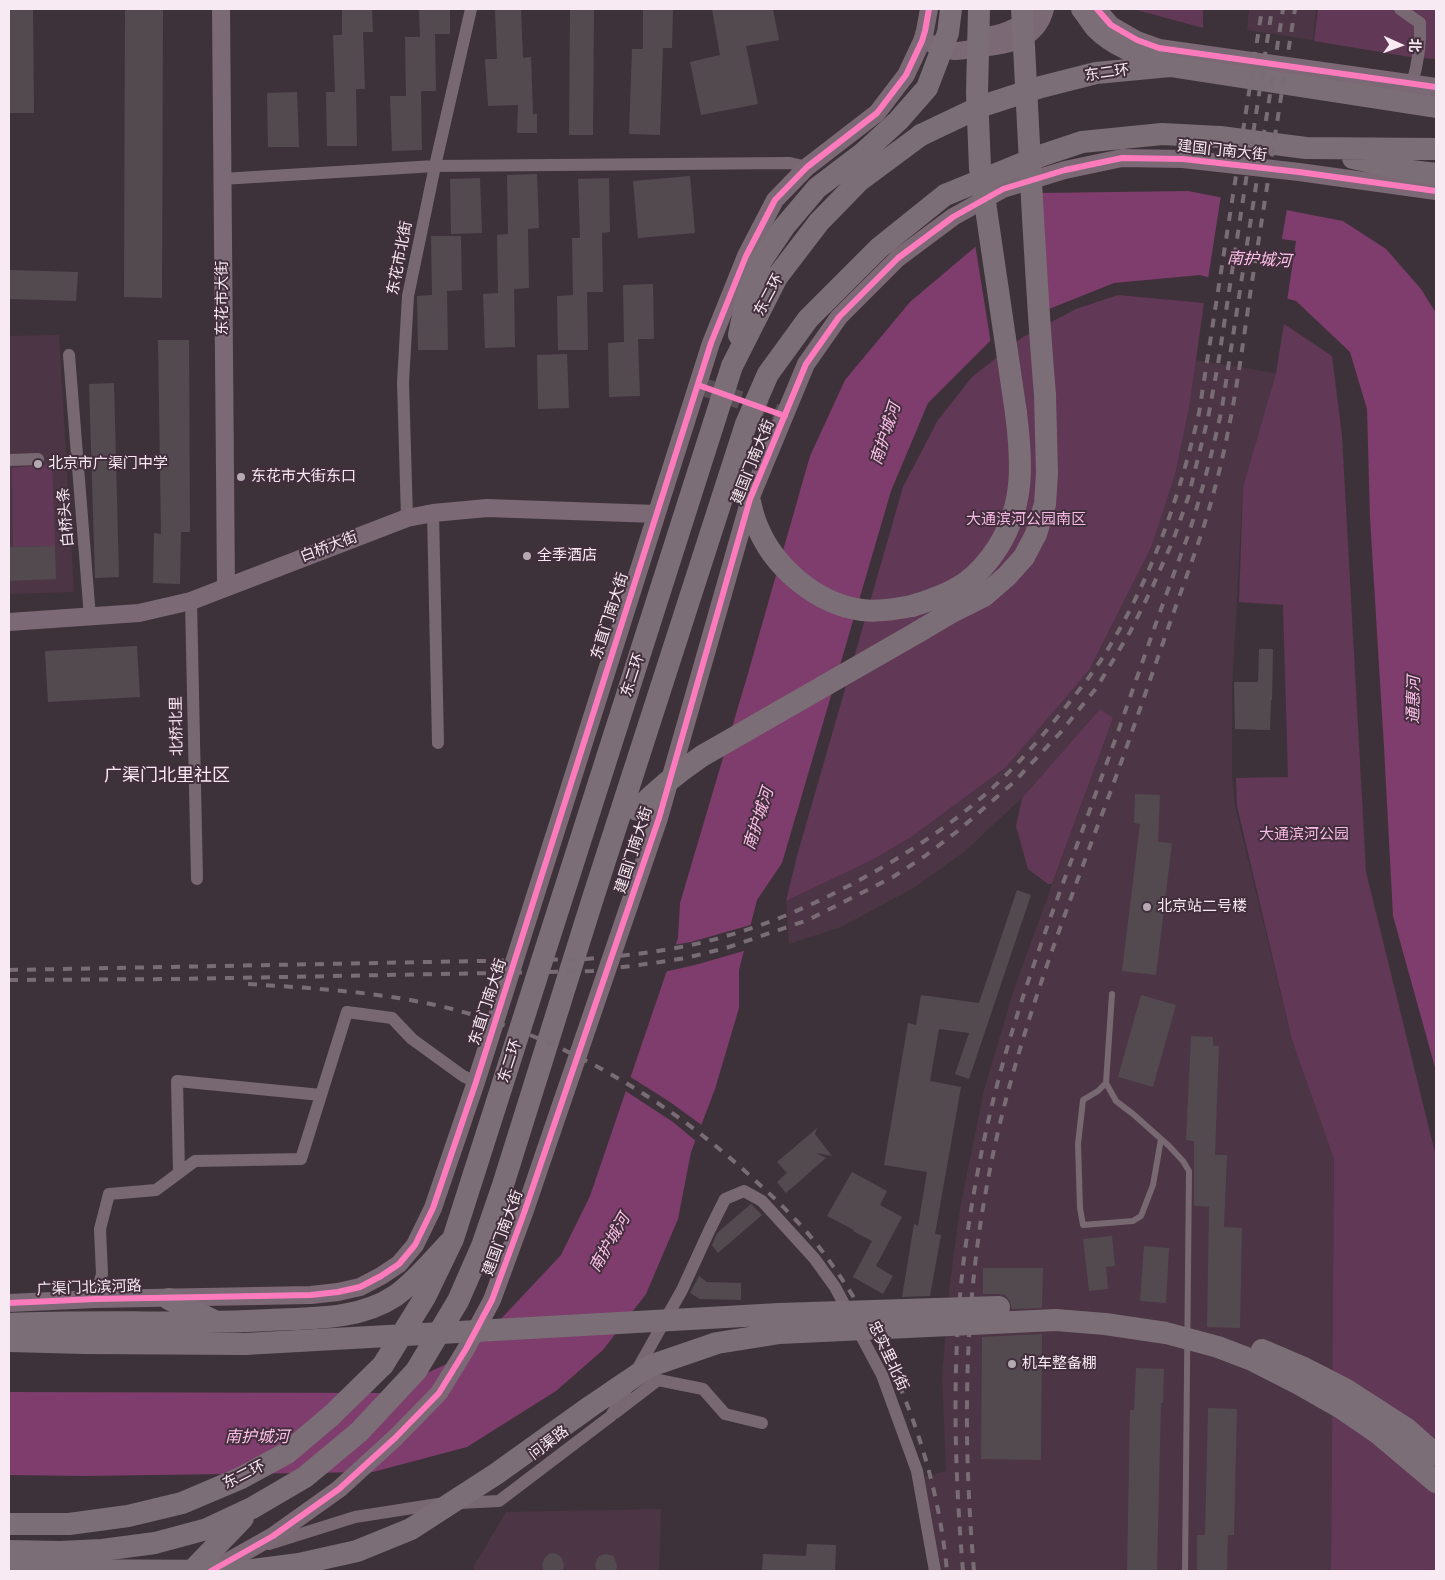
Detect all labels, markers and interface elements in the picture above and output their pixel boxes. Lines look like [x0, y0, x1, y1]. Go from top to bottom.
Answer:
north arrow [1375, 20, 1425, 70]
text: 北 [1406, 38, 1424, 53]
street label: 东二环 [1083, 61, 1131, 85]
street label: 建国门南大街 [1176, 137, 1268, 165]
street label: 东花市北街 [384, 219, 416, 297]
water label: 南护城河 [1227, 249, 1291, 271]
street label: 东花市大街 [214, 261, 232, 335]
street label: 东二环 [750, 271, 788, 319]
water label: 南护城河 [867, 401, 905, 467]
street label: 建国门南大街 [728, 417, 778, 507]
place label: 北京市广渠门中学 [48, 455, 168, 473]
marker: 北京市广渠门中学 [32, 458, 44, 470]
place label: 东花市大街东口 [251, 468, 356, 486]
marker: 东花市大街东口 [235, 471, 247, 483]
street label: 白桥头条 [54, 486, 78, 548]
park label: 大通滨河公园南区 [966, 511, 1086, 529]
street label: 白桥大街 [298, 528, 360, 566]
place label: 全季酒店 [537, 547, 597, 565]
marker: 全季酒店 [521, 550, 533, 562]
street label: 东直门南大街 [588, 570, 632, 662]
street label: 东二环 [617, 651, 649, 699]
water label: 通惠河 [1404, 676, 1424, 724]
street label: 北桥北里 [167, 696, 187, 756]
district label: 广渠门北里社区 [104, 765, 230, 787]
water label: 南护城河 [740, 786, 778, 852]
street label: 建国门南大街 [612, 804, 656, 896]
park label: 大通滨河公园 [1259, 826, 1349, 844]
place label: 北京站二号楼 [1157, 898, 1247, 916]
marker: 北京站二号楼 [1141, 901, 1153, 913]
street label: 东直门南大街 [466, 956, 510, 1048]
street label: 东二环 [494, 1037, 526, 1085]
street label: 建国门南大街 [479, 1188, 527, 1278]
water label: 南护城河 [586, 1210, 634, 1276]
street label: 广渠门北滨河路 [36, 1277, 142, 1299]
street label: 忠实里北街 [864, 1318, 912, 1394]
place label: 机车整备棚 [1022, 1355, 1097, 1373]
marker: 机车整备棚 [1006, 1358, 1018, 1370]
street label: 问渠路 [526, 1422, 572, 1464]
water label: 南护城河 [225, 1427, 289, 1447]
street label: 东二环 [220, 1457, 268, 1493]

